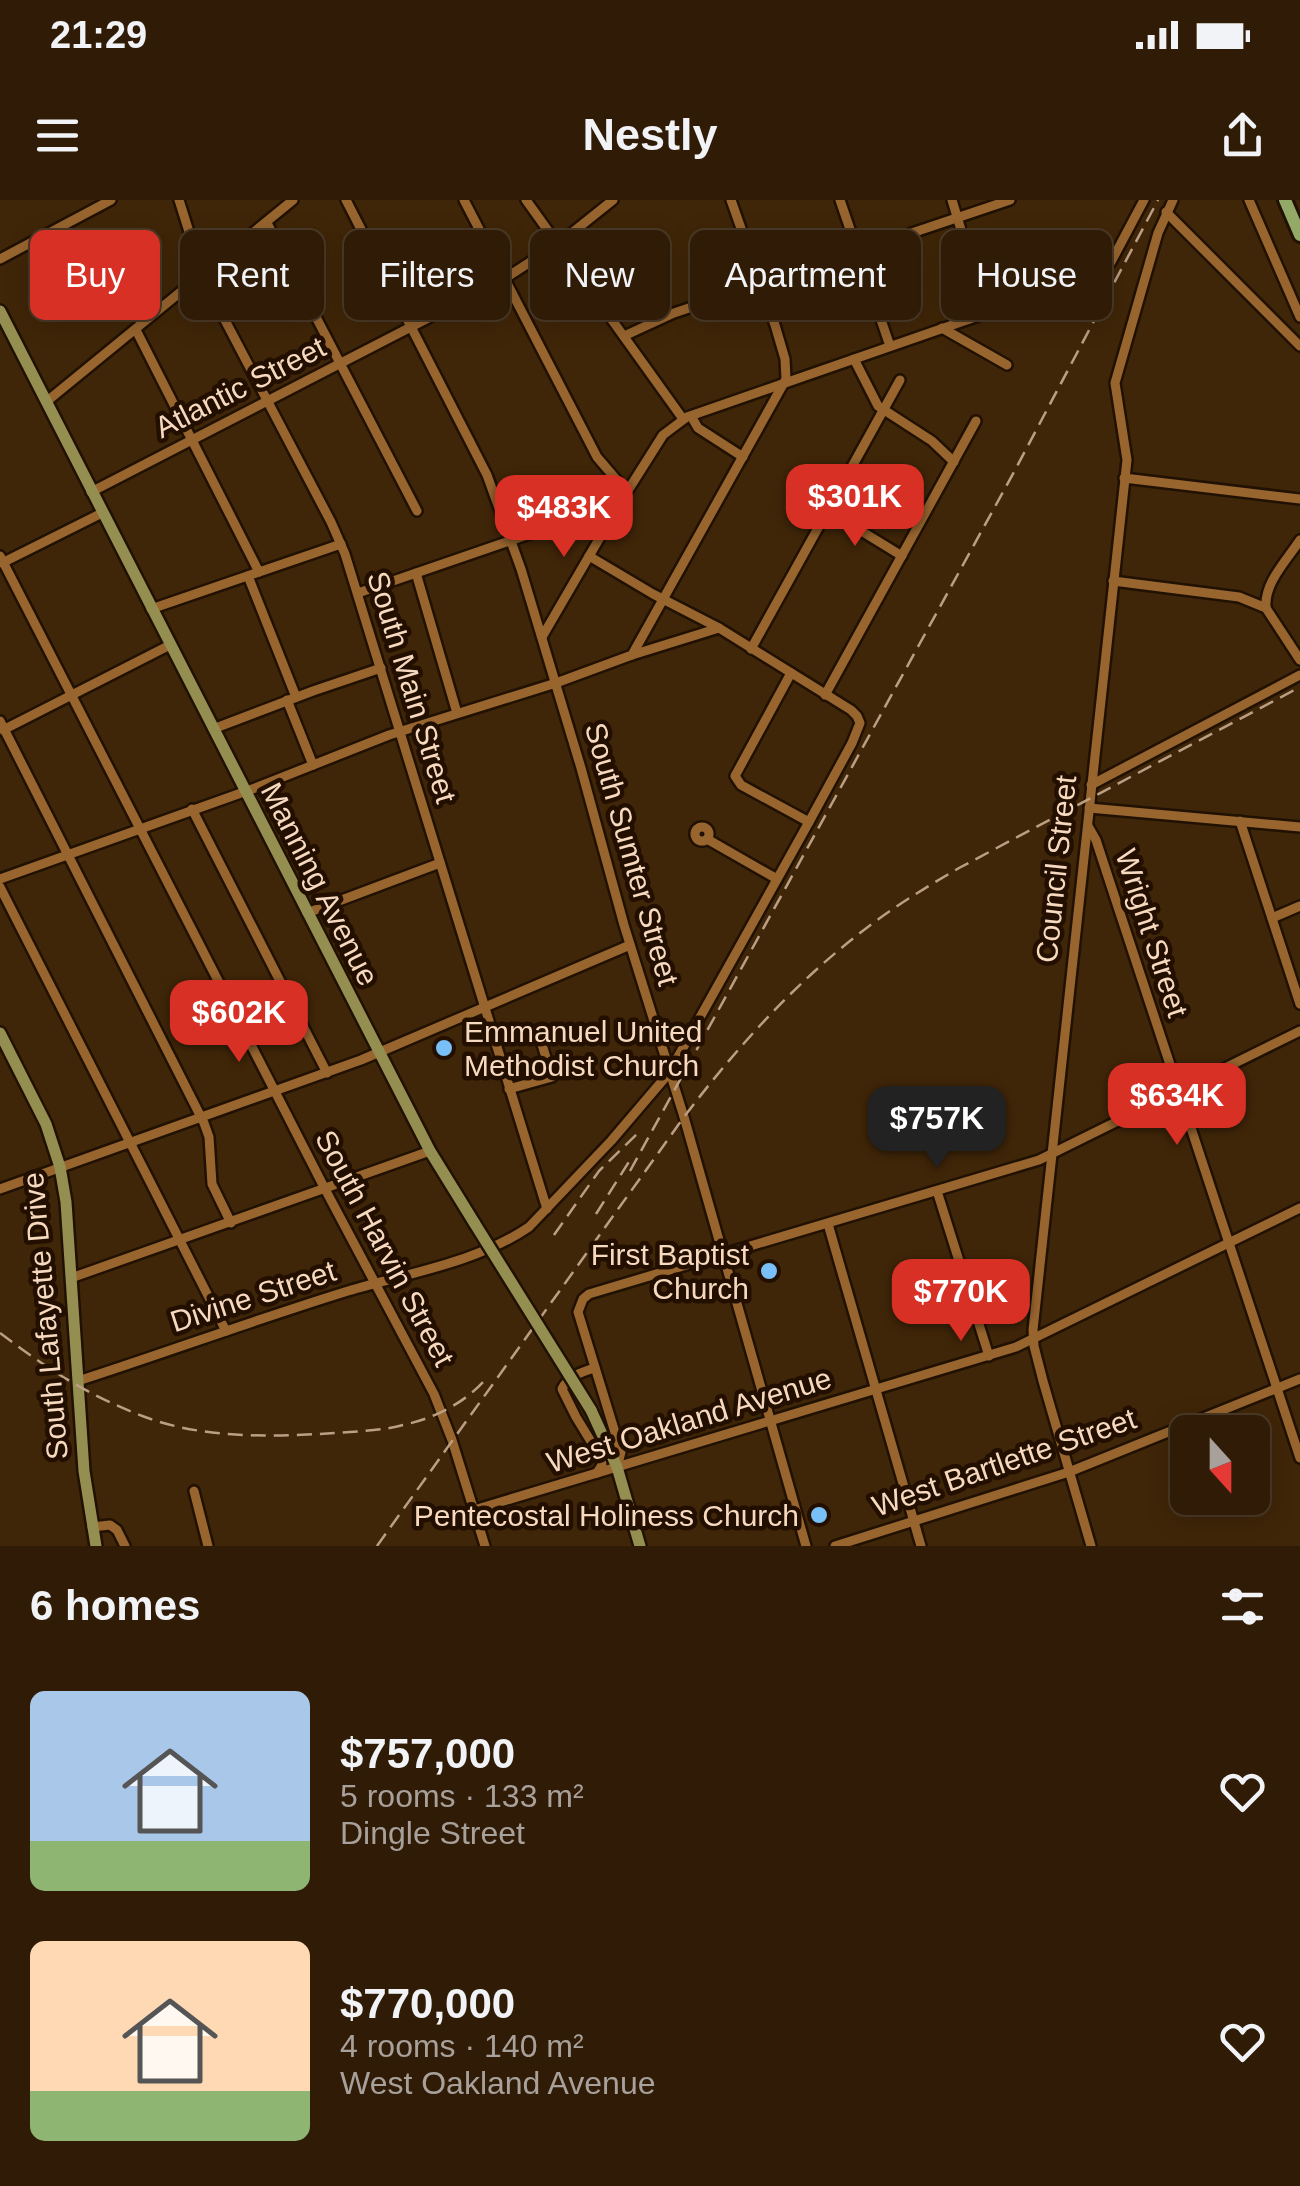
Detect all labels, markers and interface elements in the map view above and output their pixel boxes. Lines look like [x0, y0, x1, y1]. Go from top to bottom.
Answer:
text: 21:29 [50, 14, 147, 56]
icon: menu [30, 108, 85, 163]
icon: share [1215, 108, 1270, 163]
text: Nestly [582, 109, 718, 160]
chip: Buy [30, 230, 160, 320]
chip: Rent [180, 230, 324, 320]
chip: Filters [344, 230, 510, 320]
chip: New [530, 230, 670, 320]
chip: Apartment [690, 230, 921, 320]
chip: House [941, 230, 1112, 320]
street label: Atlantic Street [149, 330, 331, 444]
pin: $301K [785, 464, 925, 549]
pin: $483K [494, 475, 634, 560]
text: $301K [808, 478, 902, 514]
text: $483K [517, 489, 611, 525]
street label: South Main Street [361, 567, 463, 807]
street label: South Sumter Street [579, 719, 686, 990]
street label: Council Street [1030, 773, 1082, 964]
street label: Manning Avenue [255, 777, 385, 991]
street label: Wright Street [1109, 845, 1195, 1022]
pin: $602K [169, 980, 309, 1065]
text: $602K [192, 994, 286, 1030]
place label: Emmanuel United Methodist Church [464, 1015, 702, 1082]
marker: Emmanuel United Methodist Church [433, 1037, 455, 1059]
pin: $634K [1107, 1063, 1247, 1148]
text: $634K [1130, 1077, 1224, 1113]
pin: $757K [867, 1086, 1007, 1171]
text: $757K [890, 1100, 984, 1136]
street label: South Harvin Street [309, 1125, 461, 1372]
street label: South Lafayette Drive [16, 1171, 74, 1461]
place label: First Baptist Church [591, 1238, 750, 1305]
street label: Divine Street [166, 1254, 340, 1338]
pin: $770K [891, 1259, 1031, 1344]
marker: First Baptist Church [758, 1260, 780, 1282]
text: $770K [914, 1273, 1008, 1309]
street label: West Oakland Avenue [543, 1361, 835, 1479]
street label: West Bartlette Street [868, 1401, 1141, 1523]
north arrow [1170, 1415, 1270, 1515]
map controls [1170, 1415, 1270, 1515]
place label: Pentecostal Holiness Church [414, 1499, 799, 1532]
marker: Pentecostal Holiness Church [808, 1504, 830, 1526]
icon: filters [1215, 1579, 1270, 1634]
text: 6 homes [30, 1582, 200, 1629]
text: $757,000 [340, 1730, 515, 1777]
icon: home [110, 1731, 230, 1851]
icon: heart [1215, 1764, 1270, 1819]
text: 5 rooms · 133 m² [340, 1778, 584, 1814]
text: Dingle Street [340, 1815, 525, 1851]
text: $770,000 [340, 1980, 515, 2027]
icon: home [110, 1981, 230, 2101]
icon: heart [1215, 2014, 1270, 2069]
text: 4 rooms · 140 m² [340, 2028, 584, 2064]
text: West Oakland Avenue [340, 2065, 655, 2101]

